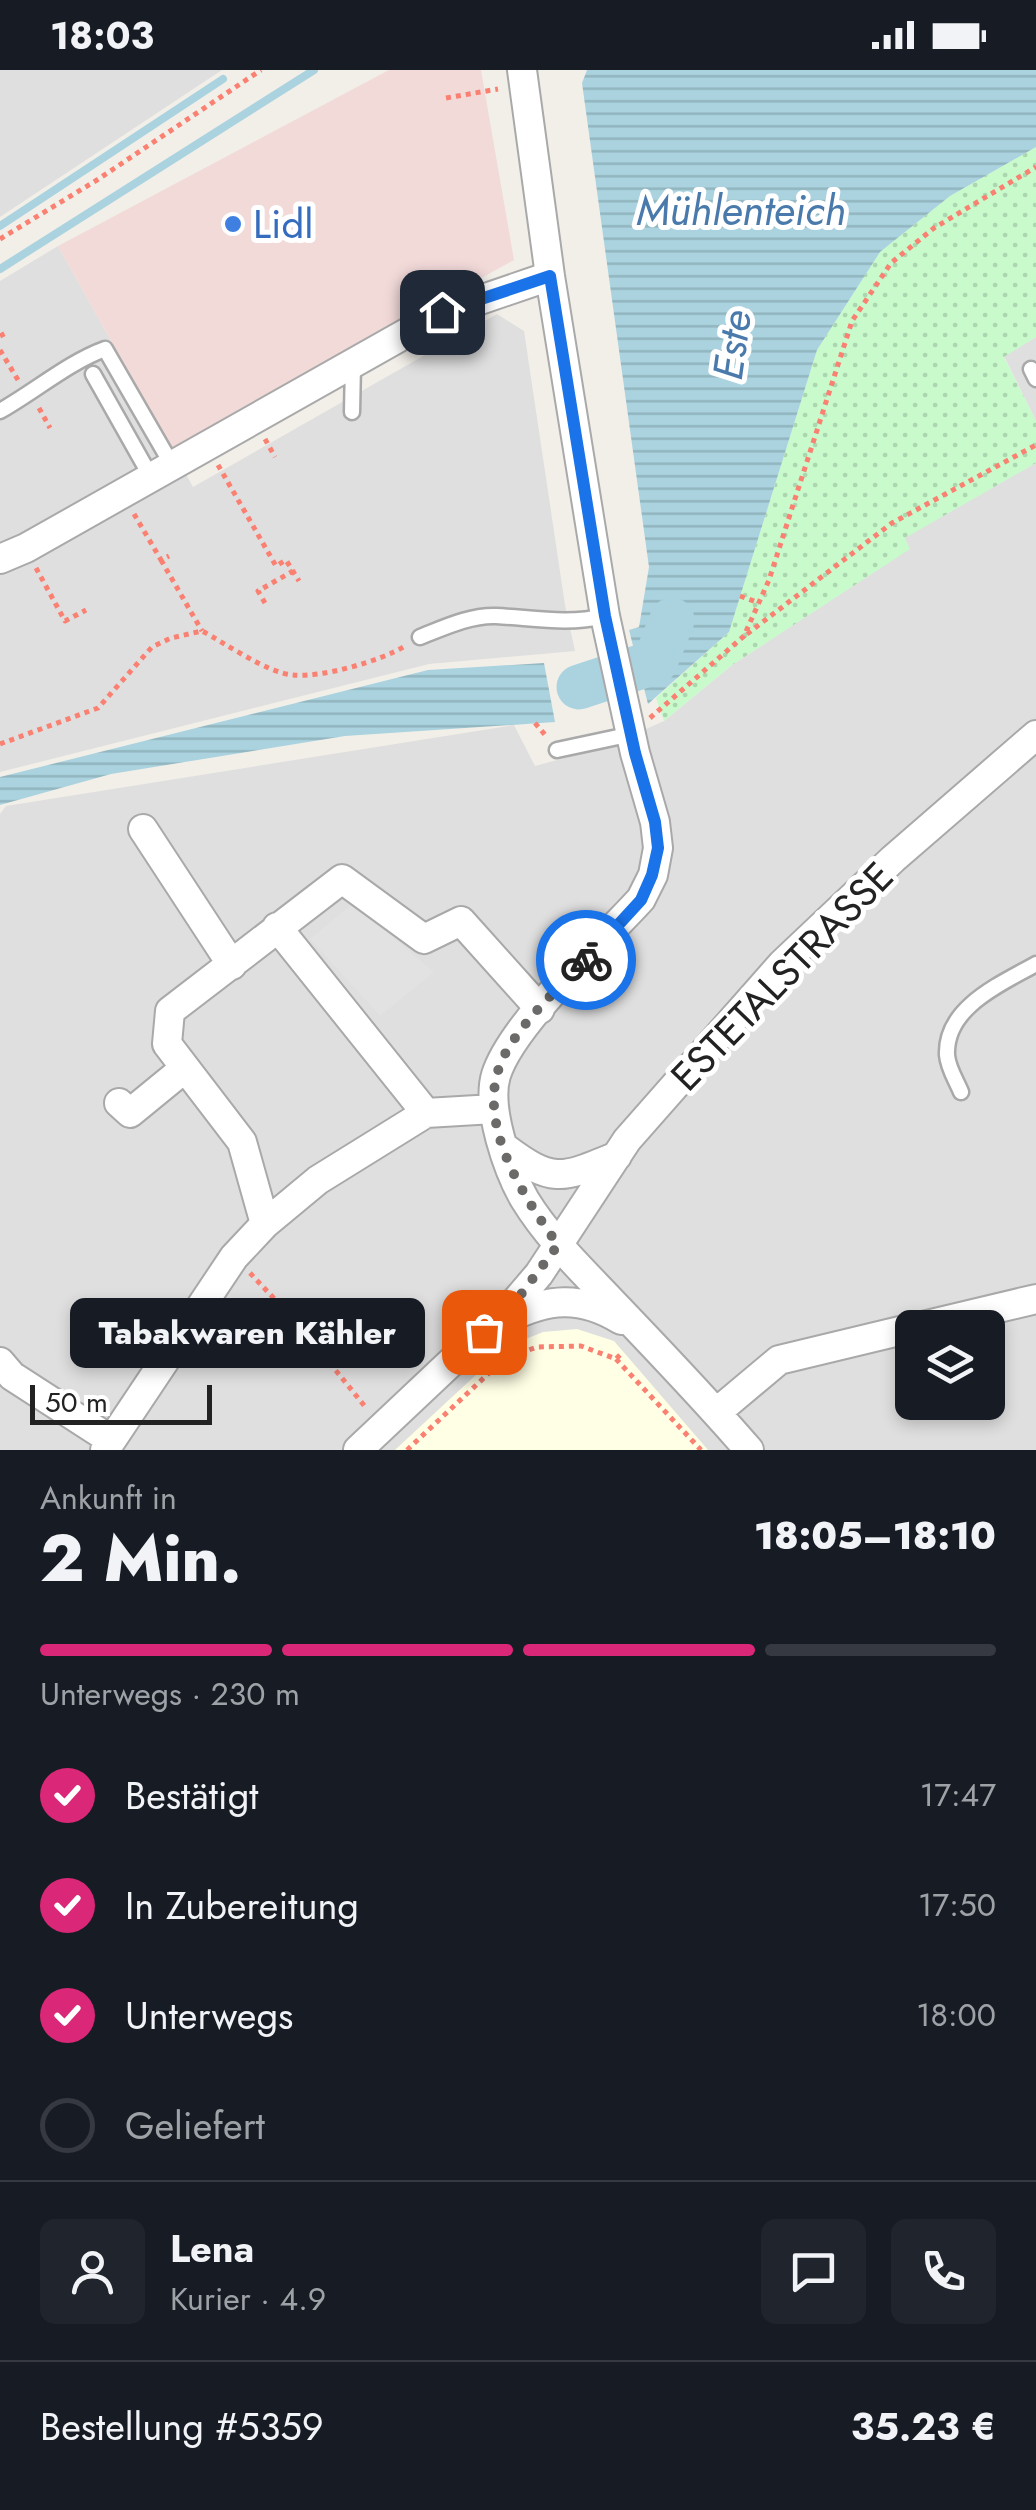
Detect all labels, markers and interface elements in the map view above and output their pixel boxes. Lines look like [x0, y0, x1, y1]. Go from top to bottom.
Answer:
text: 18:03 [50, 8, 154, 63]
water label: Mühlenteich [636, 180, 846, 241]
place label: Lidl [253, 195, 313, 253]
marker: Lidl [222, 213, 244, 235]
pin [400, 270, 485, 355]
icon: home [415, 285, 470, 340]
water label: Este [697, 306, 767, 384]
street label: ESTETALSTRASSE [657, 848, 907, 1104]
courier [536, 910, 636, 1010]
icon: bike [559, 933, 614, 988]
pin [442, 1290, 527, 1375]
callout: Tabakwaren Kähler [69, 1297, 424, 1367]
icon: bag [457, 1305, 512, 1360]
text: Tabakwaren Kähler [99, 1310, 396, 1356]
map controls [895, 1310, 1005, 1420]
button: layers [895, 1310, 1005, 1420]
scale bar [30, 1380, 212, 1424]
text: 50 m [45, 1382, 108, 1423]
text: Ankunft in [40, 1475, 177, 1521]
text: 18:05–18:10 [754, 1508, 996, 1563]
text: 2 Min. [40, 1511, 241, 1605]
text: Unterwegs · 230 m [40, 1671, 300, 1717]
icon: check [40, 1768, 95, 1823]
text: Bestätigt [125, 1768, 258, 1823]
text: 17:47 [920, 1772, 996, 1818]
icon: check [40, 1878, 95, 1933]
text: In Zubereitung [125, 1878, 359, 1933]
text: 17:50 [918, 1882, 996, 1928]
icon: check [40, 1988, 95, 2043]
text: Unterwegs [125, 1988, 293, 2043]
text: 18:00 [916, 1992, 996, 2038]
text: Geliefert [125, 2098, 265, 2153]
button: person [40, 2219, 145, 2324]
button: chat [761, 2219, 866, 2324]
button: phone [891, 2219, 996, 2324]
text: Lena [170, 2221, 254, 2276]
text: Kurier · 4.9 [170, 2276, 326, 2322]
text: Bestellung #5359 [40, 2399, 324, 2454]
text: 35.23 € [851, 2399, 996, 2454]

